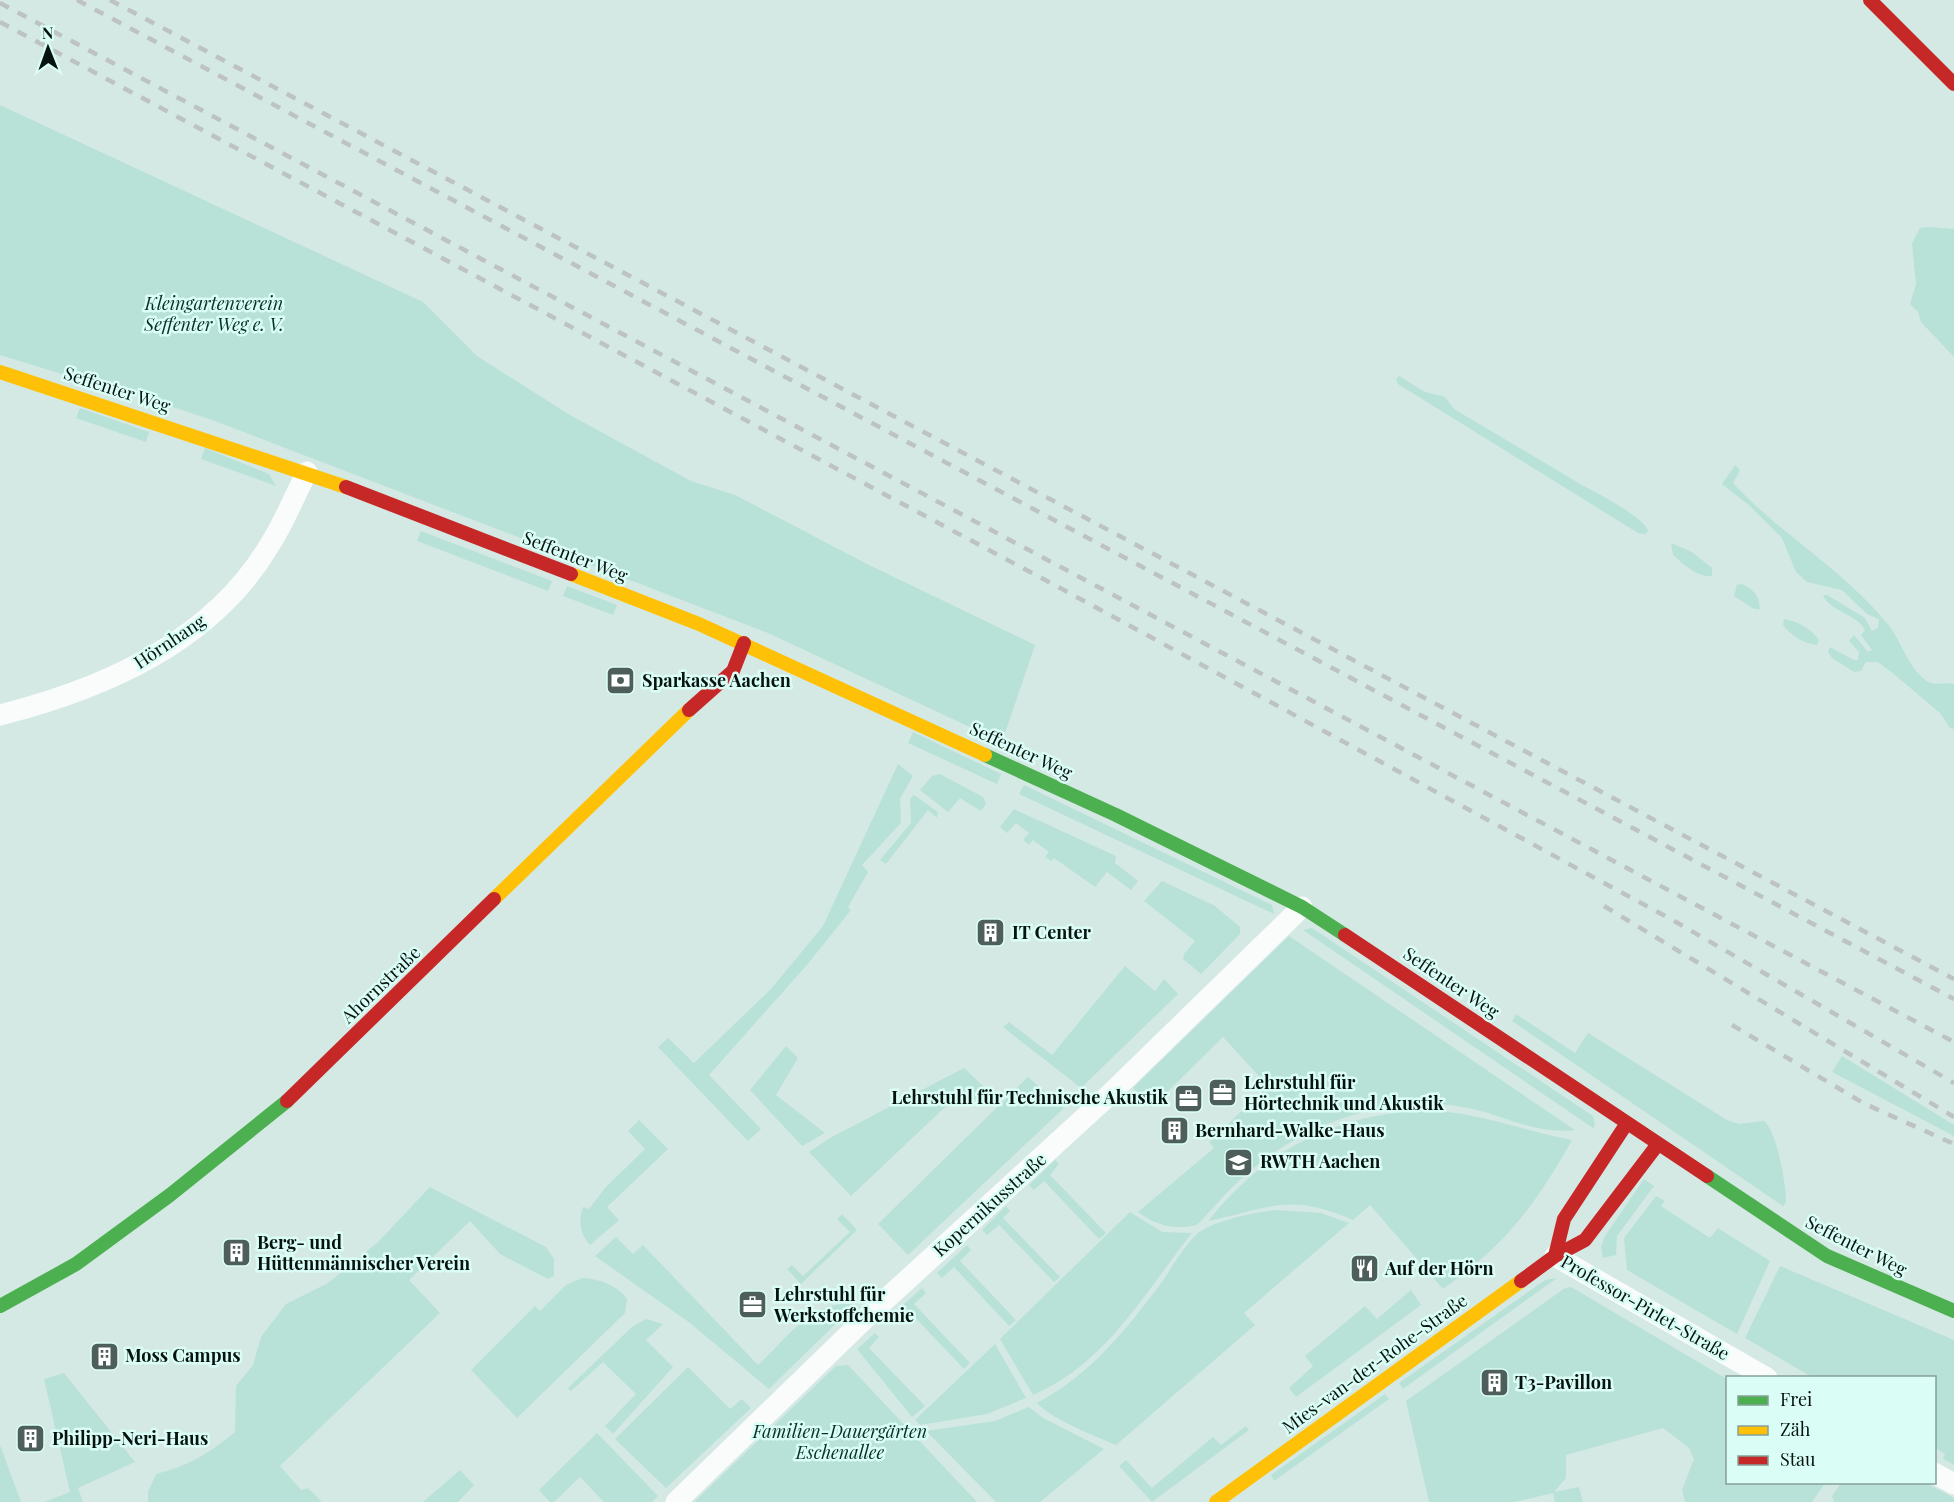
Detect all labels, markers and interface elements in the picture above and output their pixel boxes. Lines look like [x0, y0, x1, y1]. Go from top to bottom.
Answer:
north arrow [18, 18, 78, 78]
text: N [42, 22, 54, 43]
park label: Kleingartenverein Seffenter Weg e. V. [143, 291, 284, 336]
street label: Seffenter Weg [61, 361, 174, 418]
street label: Seffenter Weg [519, 525, 632, 587]
street label: Hörnhang [129, 608, 210, 674]
bank icon: Sparkasse Aachen [605, 665, 637, 697]
place label: Sparkasse Aachen [642, 668, 791, 692]
street label: Seffenter Weg [966, 716, 1077, 785]
building icon: IT Center [975, 917, 1007, 949]
place label: IT Center [1012, 920, 1092, 944]
street label: Ahornstraße [335, 940, 425, 1029]
street label: Seffenter Weg [1399, 941, 1505, 1023]
place label: Lehrstuhl für Hörtechnik und Akustik [1244, 1070, 1444, 1115]
office icon: Lehrstuhl für Hörtechnik und Akustik [1207, 1077, 1239, 1109]
office icon: Lehrstuhl für Technische Akustik [1173, 1082, 1205, 1114]
place label: Lehrstuhl für Technische Akustik [891, 1085, 1168, 1109]
building icon: Bernhard-Walke-Haus [1158, 1115, 1190, 1147]
place label: Bernhard-Walke-Haus [1195, 1118, 1385, 1142]
school or university icon: RWTH Aachen [1223, 1146, 1255, 1178]
street label: Kopernikusstraße [928, 1147, 1051, 1262]
place label: RWTH Aachen [1260, 1149, 1380, 1173]
street label: Seffenter Weg [1802, 1209, 1912, 1281]
place label: Berg- und Hüttenmännischer Verein [257, 1230, 470, 1275]
building icon: Berg- und Hüttenmännischer Verein [220, 1237, 252, 1269]
street label: Professor-Pirlet-Straße [1557, 1249, 1734, 1365]
restaurant icon: Auf der Hörn [1348, 1253, 1380, 1285]
place label: Auf der Hörn [1384, 1256, 1494, 1280]
place label: Lehrstuhl für Werkstoffchemie [773, 1282, 914, 1327]
street label: Mies-van-der-Rohe-Straße [1277, 1288, 1472, 1438]
office icon: Lehrstuhl für Werkstoffchemie [737, 1289, 769, 1321]
building icon: Moss Campus [88, 1340, 120, 1372]
place label: Moss Campus [125, 1343, 241, 1367]
building icon: T3-Pavillon [1478, 1367, 1510, 1399]
place label: T3-Pavillon [1515, 1370, 1612, 1394]
legend [1726, 1376, 1936, 1484]
text: Frei [1780, 1387, 1812, 1411]
text: Zäh [1780, 1417, 1811, 1441]
park label: Familien-Dauergärten Eschenallee [752, 1419, 927, 1464]
building icon: Philipp-Neri-Haus [15, 1423, 47, 1455]
place label: Philipp-Neri-Haus [52, 1426, 208, 1450]
text: Stau [1780, 1447, 1816, 1471]

